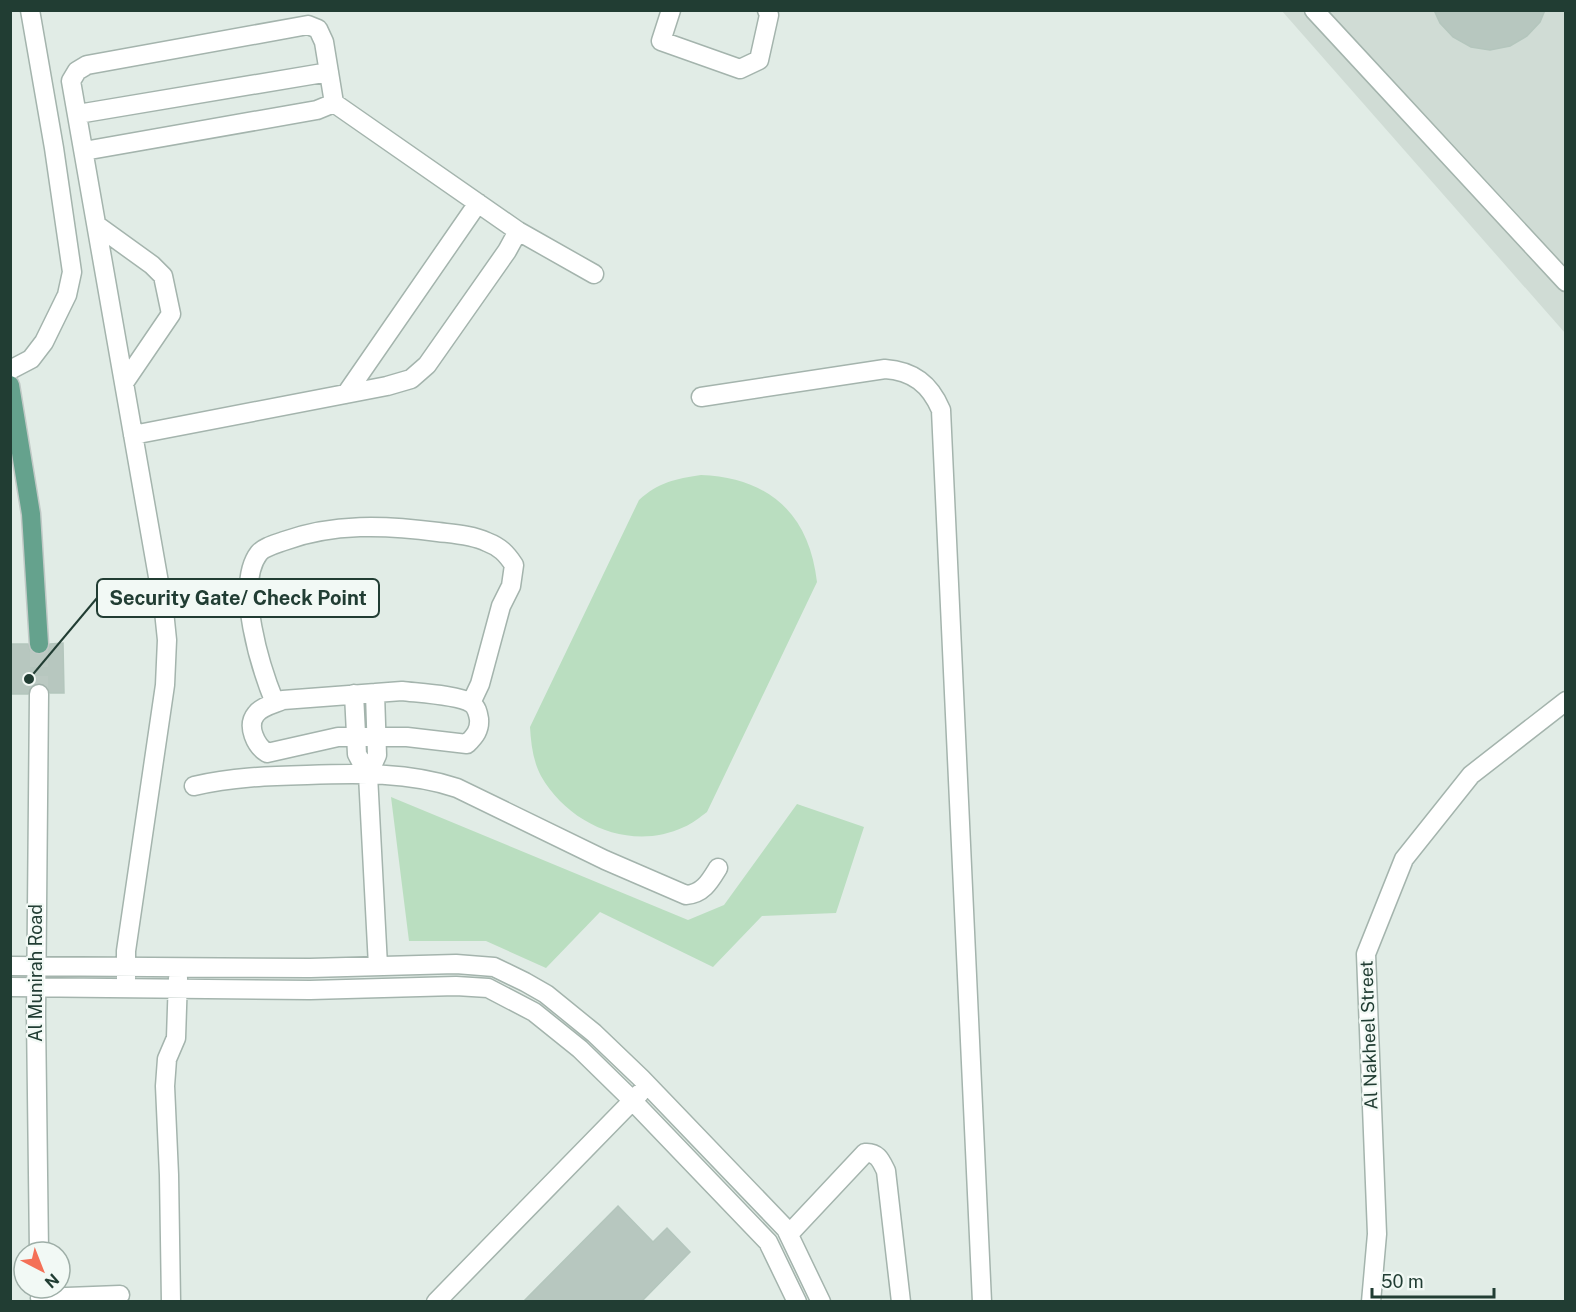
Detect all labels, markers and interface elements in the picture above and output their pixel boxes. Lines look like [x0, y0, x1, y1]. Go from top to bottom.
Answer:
callout: Security Gate/ Check Point [97, 579, 379, 617]
text: Security Gate/ Check Point [109, 586, 367, 610]
street label: Al Munirah Road [25, 904, 46, 1042]
street label: Al Nakheel Street [1355, 960, 1382, 1110]
north arrow [12, 1240, 72, 1300]
scale bar [1372, 1261, 1494, 1299]
text: N [41, 1270, 63, 1292]
text: 50 m [1381, 1271, 1424, 1292]

